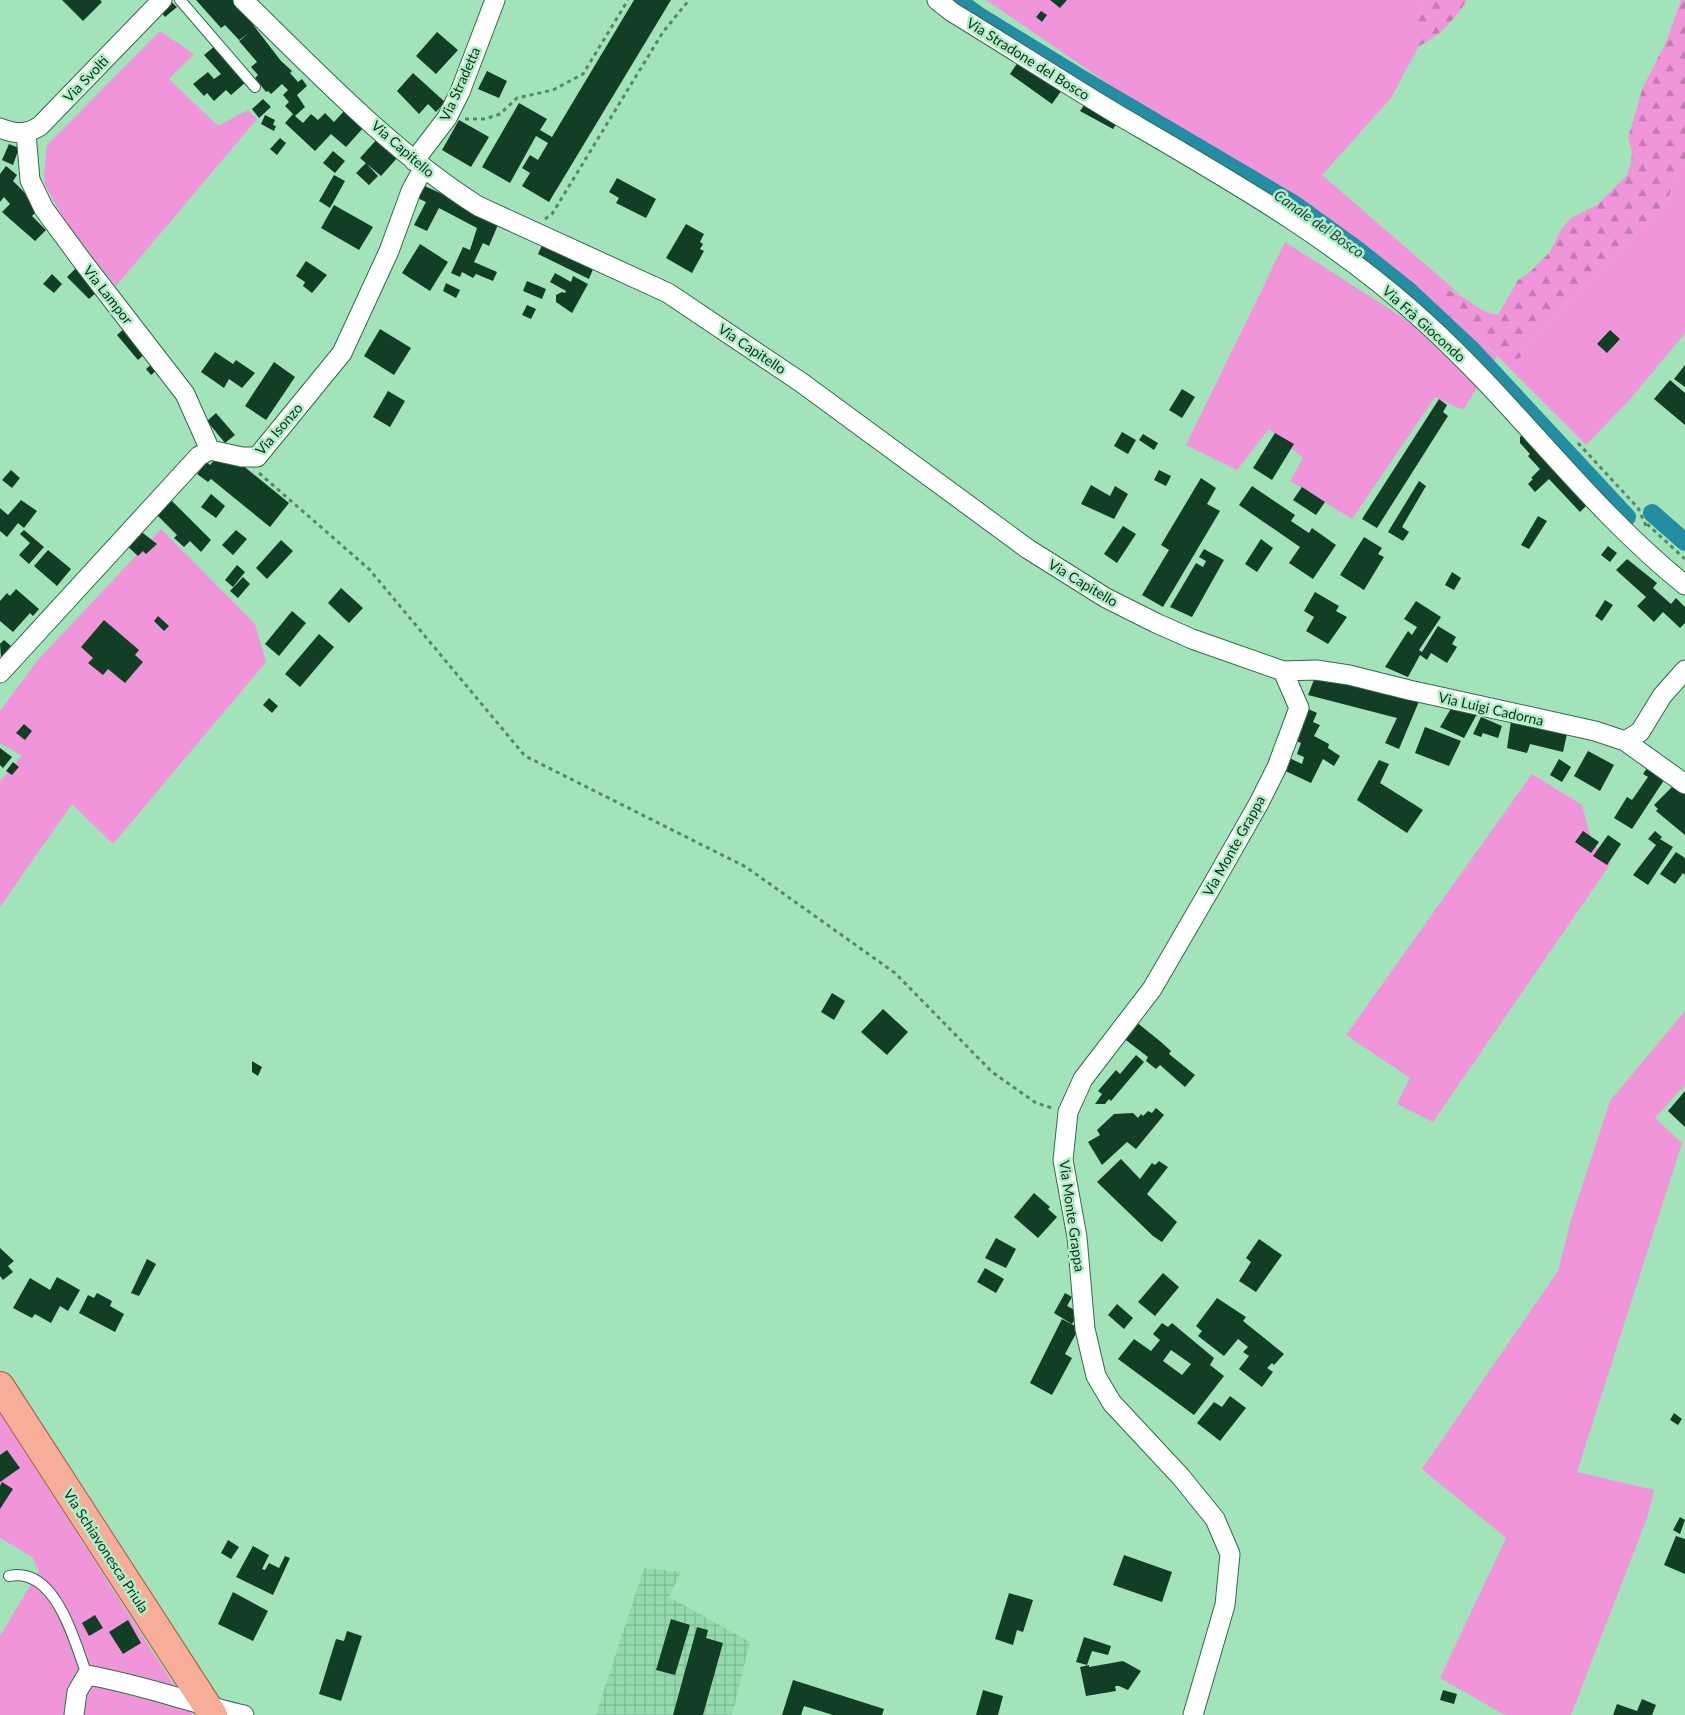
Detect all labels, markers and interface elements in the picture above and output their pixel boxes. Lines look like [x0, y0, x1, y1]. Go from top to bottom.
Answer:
street label: Via Stradone del Bosco [964, 14, 1093, 103]
street label: Via Stradetta [436, 44, 483, 123]
street label: Via Svolti [60, 52, 112, 105]
street label: Via Capitello [368, 117, 438, 181]
water label: Canale del Bosco [1271, 185, 1368, 261]
street label: Via Lampor [80, 262, 137, 327]
street label: Via Frà Giocondo [1379, 282, 1469, 365]
street label: Via Capitello [715, 320, 789, 377]
street label: Via Isonzo [252, 399, 306, 458]
street label: Via Capitello [1046, 555, 1121, 610]
street label: Via Luigi Cadorna [1437, 688, 1545, 729]
street label: Via Monte Grappa [1199, 792, 1268, 899]
street label: Via Monte Grappa [1056, 1159, 1089, 1273]
street label: Via Schiavonesca Priula [60, 1486, 153, 1616]

